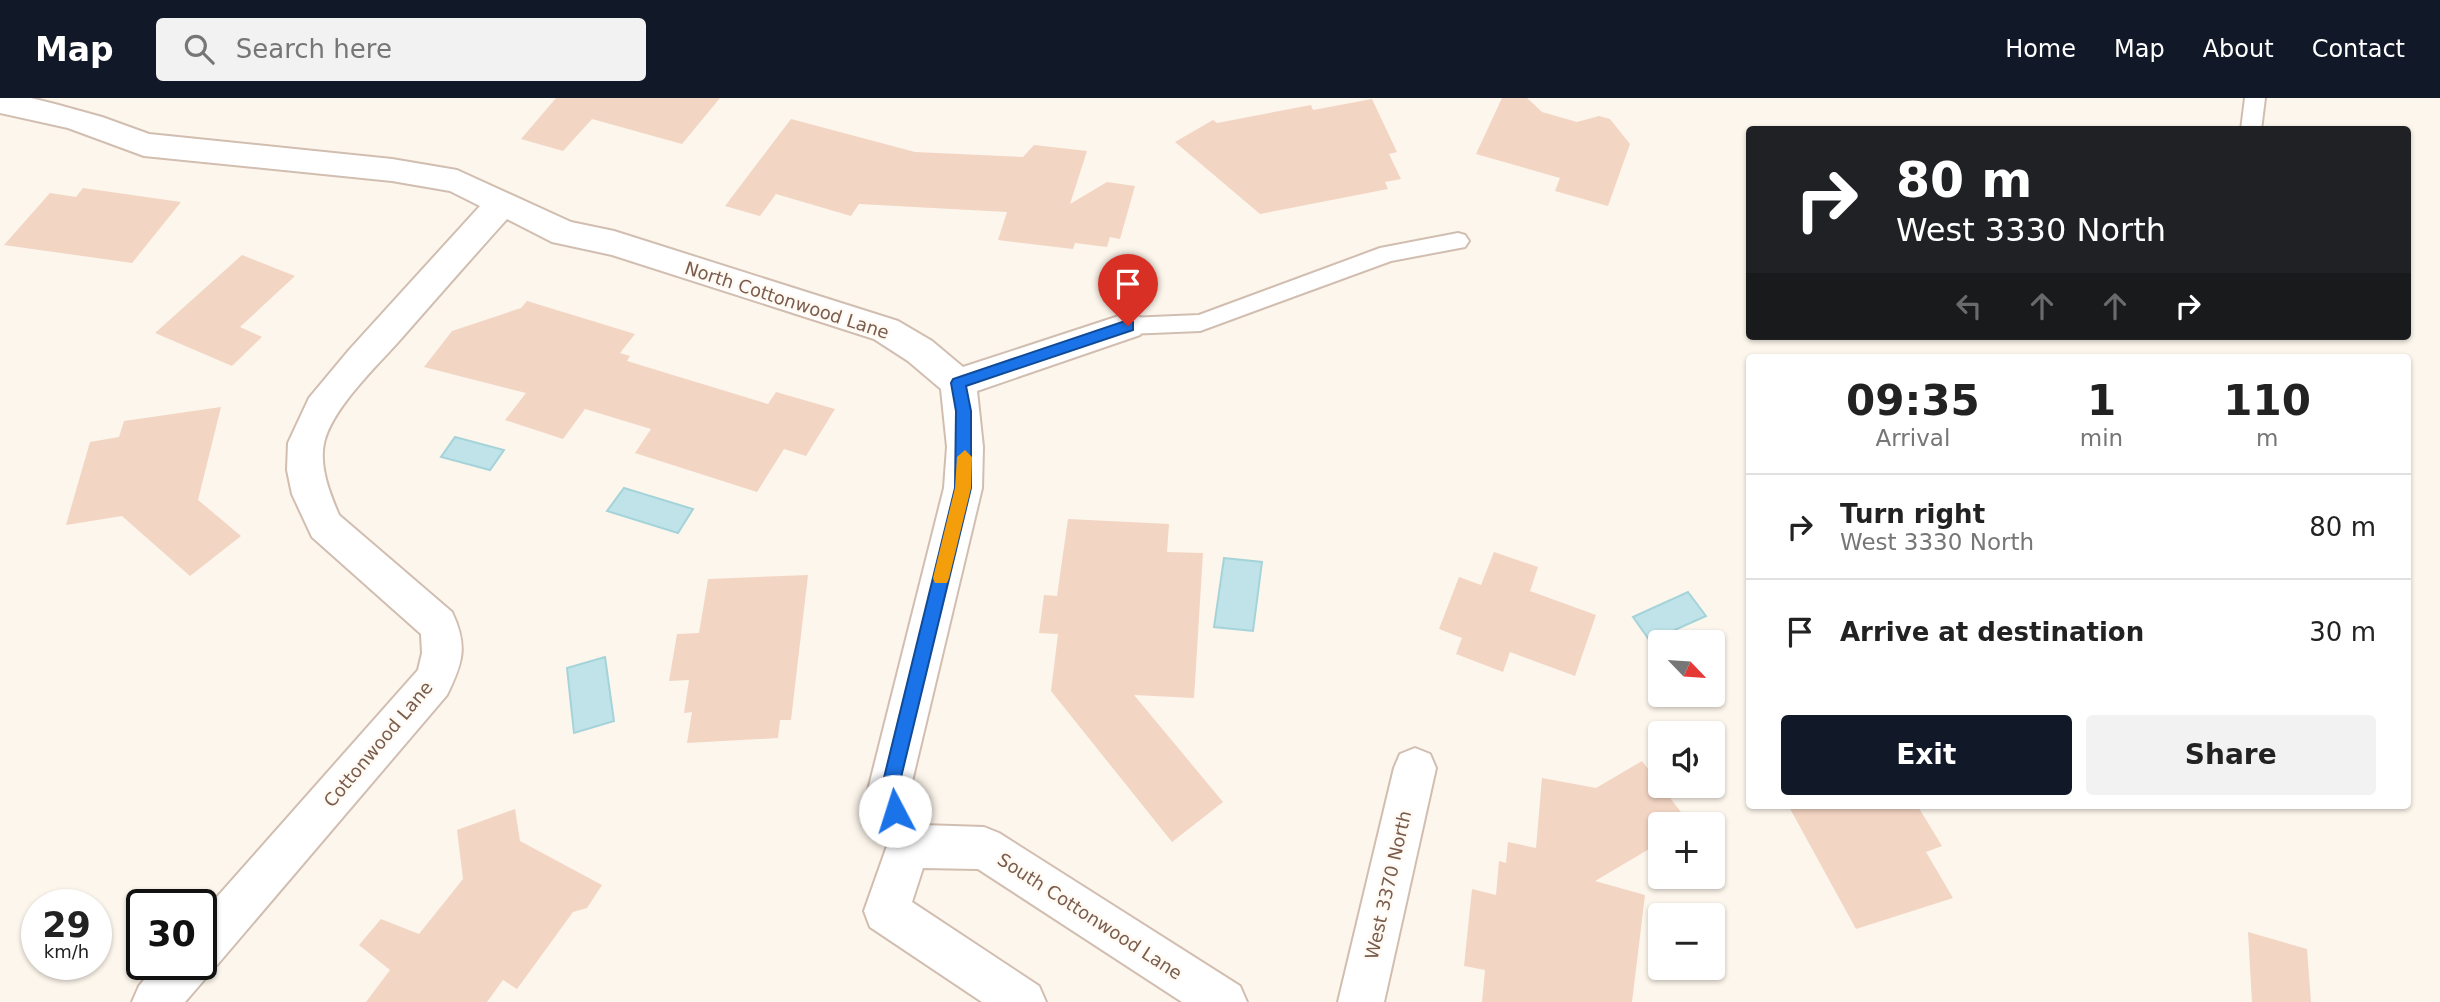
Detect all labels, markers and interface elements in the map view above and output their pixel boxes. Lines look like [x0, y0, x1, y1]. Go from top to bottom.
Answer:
search box [156, 18, 646, 81]
text: Map [35, 30, 114, 69]
icon: search [180, 30, 218, 68]
text: Search here [236, 34, 392, 64]
text: Home [2005, 35, 2076, 63]
text: Map [2114, 35, 2165, 63]
text: About [2203, 35, 2274, 63]
text: Contact [2312, 35, 2405, 63]
text: 80 m [1896, 152, 2032, 209]
icon: right [1781, 154, 1872, 245]
text: West 3330 North [1896, 211, 2166, 249]
pin [1098, 254, 1158, 326]
street label: North Cottonwood Lane [682, 257, 892, 343]
icon: arrive [1109, 265, 1147, 303]
icon: left [1950, 287, 1988, 325]
icon: ahead [2023, 287, 2061, 325]
icon: ahead [2096, 287, 2134, 325]
icon: right [2169, 287, 2207, 325]
text: 09:35 [1846, 376, 1980, 425]
text: 1 [2087, 376, 2116, 425]
text: 110 [2223, 376, 2311, 425]
text: Arrival [1876, 425, 1950, 451]
text: min [2080, 425, 2123, 451]
text: m [2256, 425, 2278, 451]
text: Turn right [1840, 499, 1985, 529]
icon: right [1781, 508, 1819, 546]
text: 80 m [2309, 512, 2376, 542]
text: West 3330 North [1840, 529, 2034, 555]
icon: arrive [1781, 613, 1819, 651]
text: Arrive at destination [1840, 617, 2144, 647]
text: 30 m [2309, 617, 2376, 647]
north arrow [1648, 630, 1726, 707]
map controls [1648, 630, 1725, 980]
street label: Cottonwood Lane [319, 677, 437, 811]
button: Exit [1781, 715, 2072, 795]
button: Share [2086, 715, 2376, 795]
button: sound [1648, 721, 1725, 798]
position arrow [858, 774, 932, 848]
street label: West 3370 North [1361, 809, 1415, 961]
button: + [1648, 812, 1725, 889]
street label: South Cottonwood Lane [994, 848, 1186, 984]
speed limit sign: 30 [126, 889, 217, 980]
button: − [1648, 903, 1725, 980]
text: 29 [42, 905, 91, 945]
text: km/h [44, 941, 89, 962]

